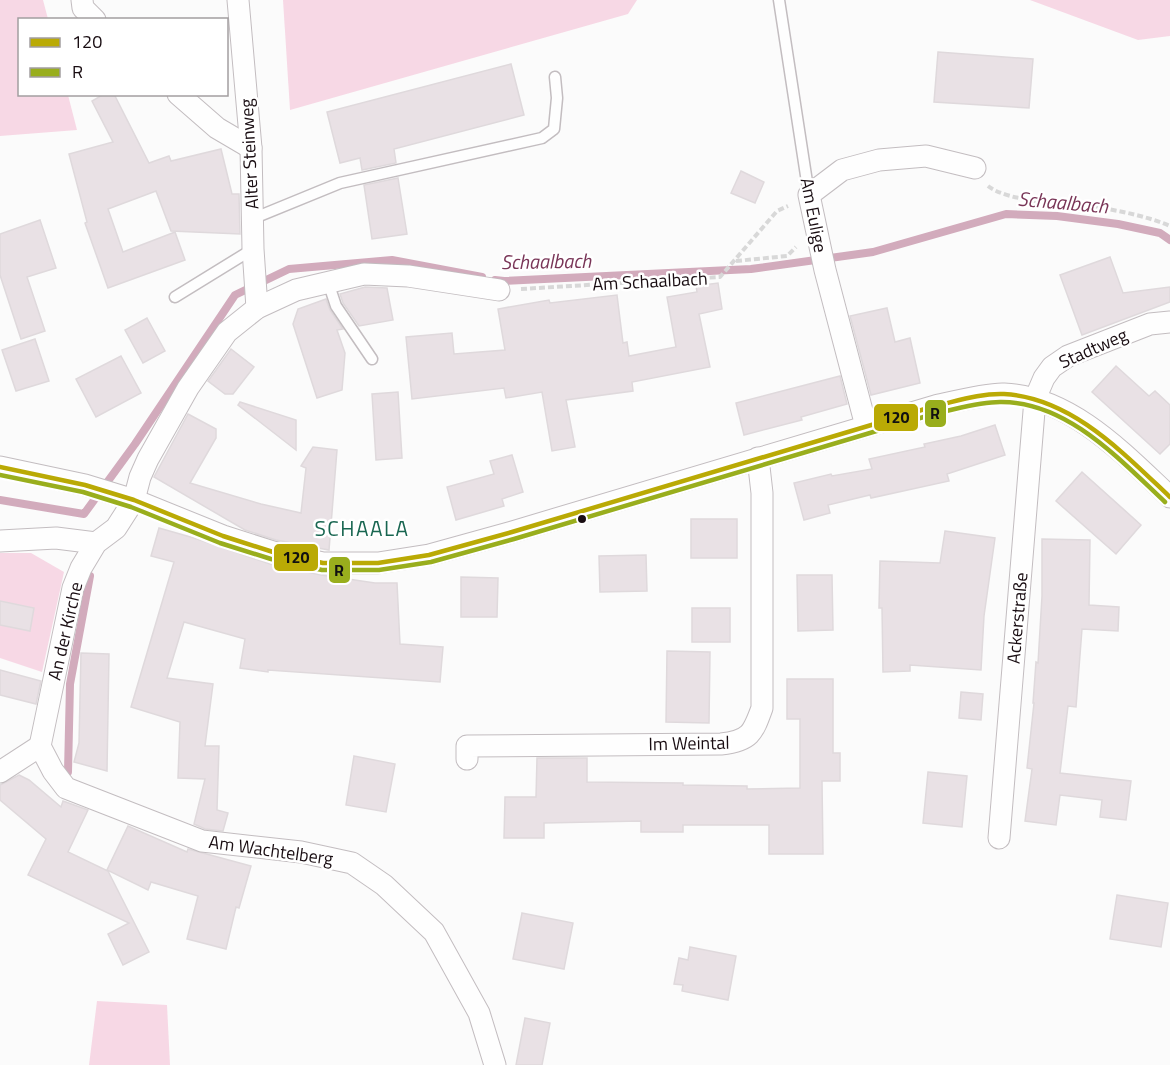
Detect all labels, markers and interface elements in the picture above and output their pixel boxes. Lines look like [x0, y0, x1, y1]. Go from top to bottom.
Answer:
legend [18, 18, 228, 96]
text: 120 [72, 28, 102, 55]
text: R [72, 58, 83, 85]
street label: Alter Steinweg [233, 98, 265, 210]
street label: Am Eulige [794, 175, 834, 255]
water label: Schaalbach [1017, 183, 1110, 221]
water label: Schaalbach [501, 245, 592, 277]
street label: Am Schaalbach [592, 265, 708, 297]
street label: Stadtweg [1054, 321, 1132, 375]
line badge: R [924, 399, 947, 428]
text: R [930, 401, 940, 425]
line badge: 120 [873, 403, 919, 432]
text: 120 [883, 405, 909, 429]
district label: SCHAALA [314, 512, 410, 544]
unlabelled marker [576, 513, 588, 525]
line badge: 120 [273, 543, 319, 572]
text: 120 [283, 545, 309, 569]
line badge: R [328, 556, 351, 584]
text: R [334, 558, 344, 582]
street label: Ackerstraße [1000, 571, 1034, 665]
street label: An der Kirche [41, 579, 89, 683]
street label: Im Weintal [648, 729, 730, 757]
street label: Am Wachtelberg [207, 828, 335, 872]

